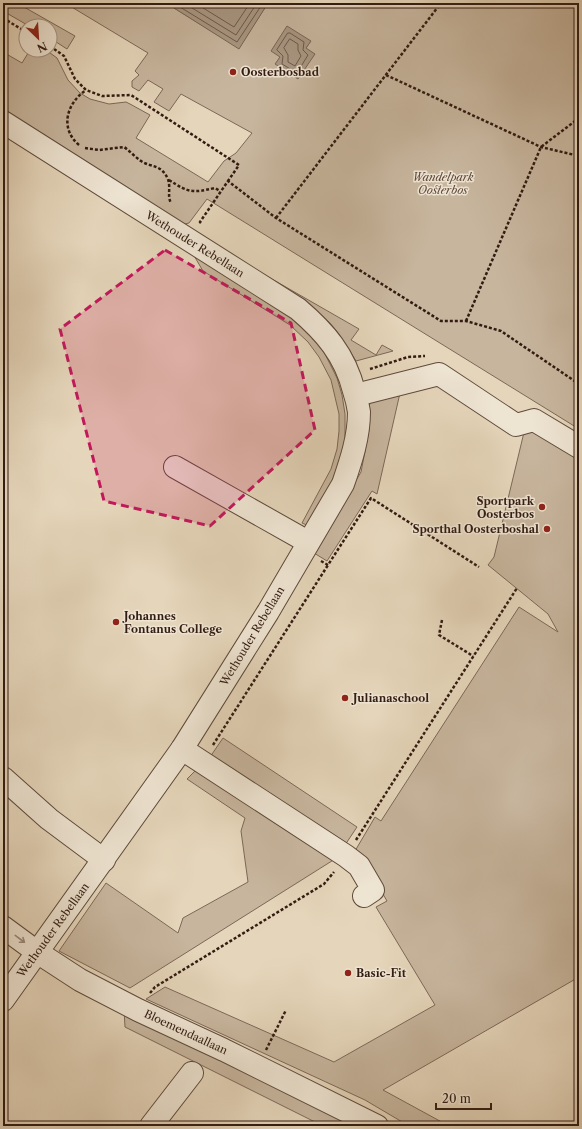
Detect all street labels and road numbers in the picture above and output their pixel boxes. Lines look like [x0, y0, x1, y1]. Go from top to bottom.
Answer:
street label: Wethouder Rebellaan [142, 207, 247, 280]
street label: Wethouder Rebellaan [216, 584, 287, 689]
street label: Wethouder Rebellaan [13, 880, 92, 981]
street label: Bloemendaallaan [142, 1007, 230, 1057]

